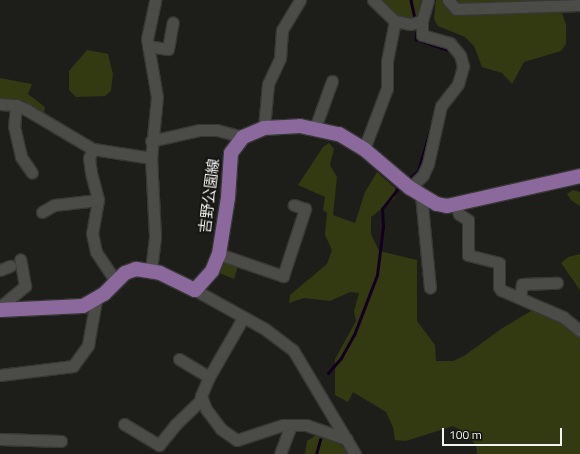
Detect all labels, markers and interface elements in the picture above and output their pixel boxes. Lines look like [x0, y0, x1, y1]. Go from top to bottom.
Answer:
street label: 吉野公園線 [195, 158, 223, 234]
scale bar [444, 420, 564, 446]
text: 100 m [449, 425, 482, 444]

